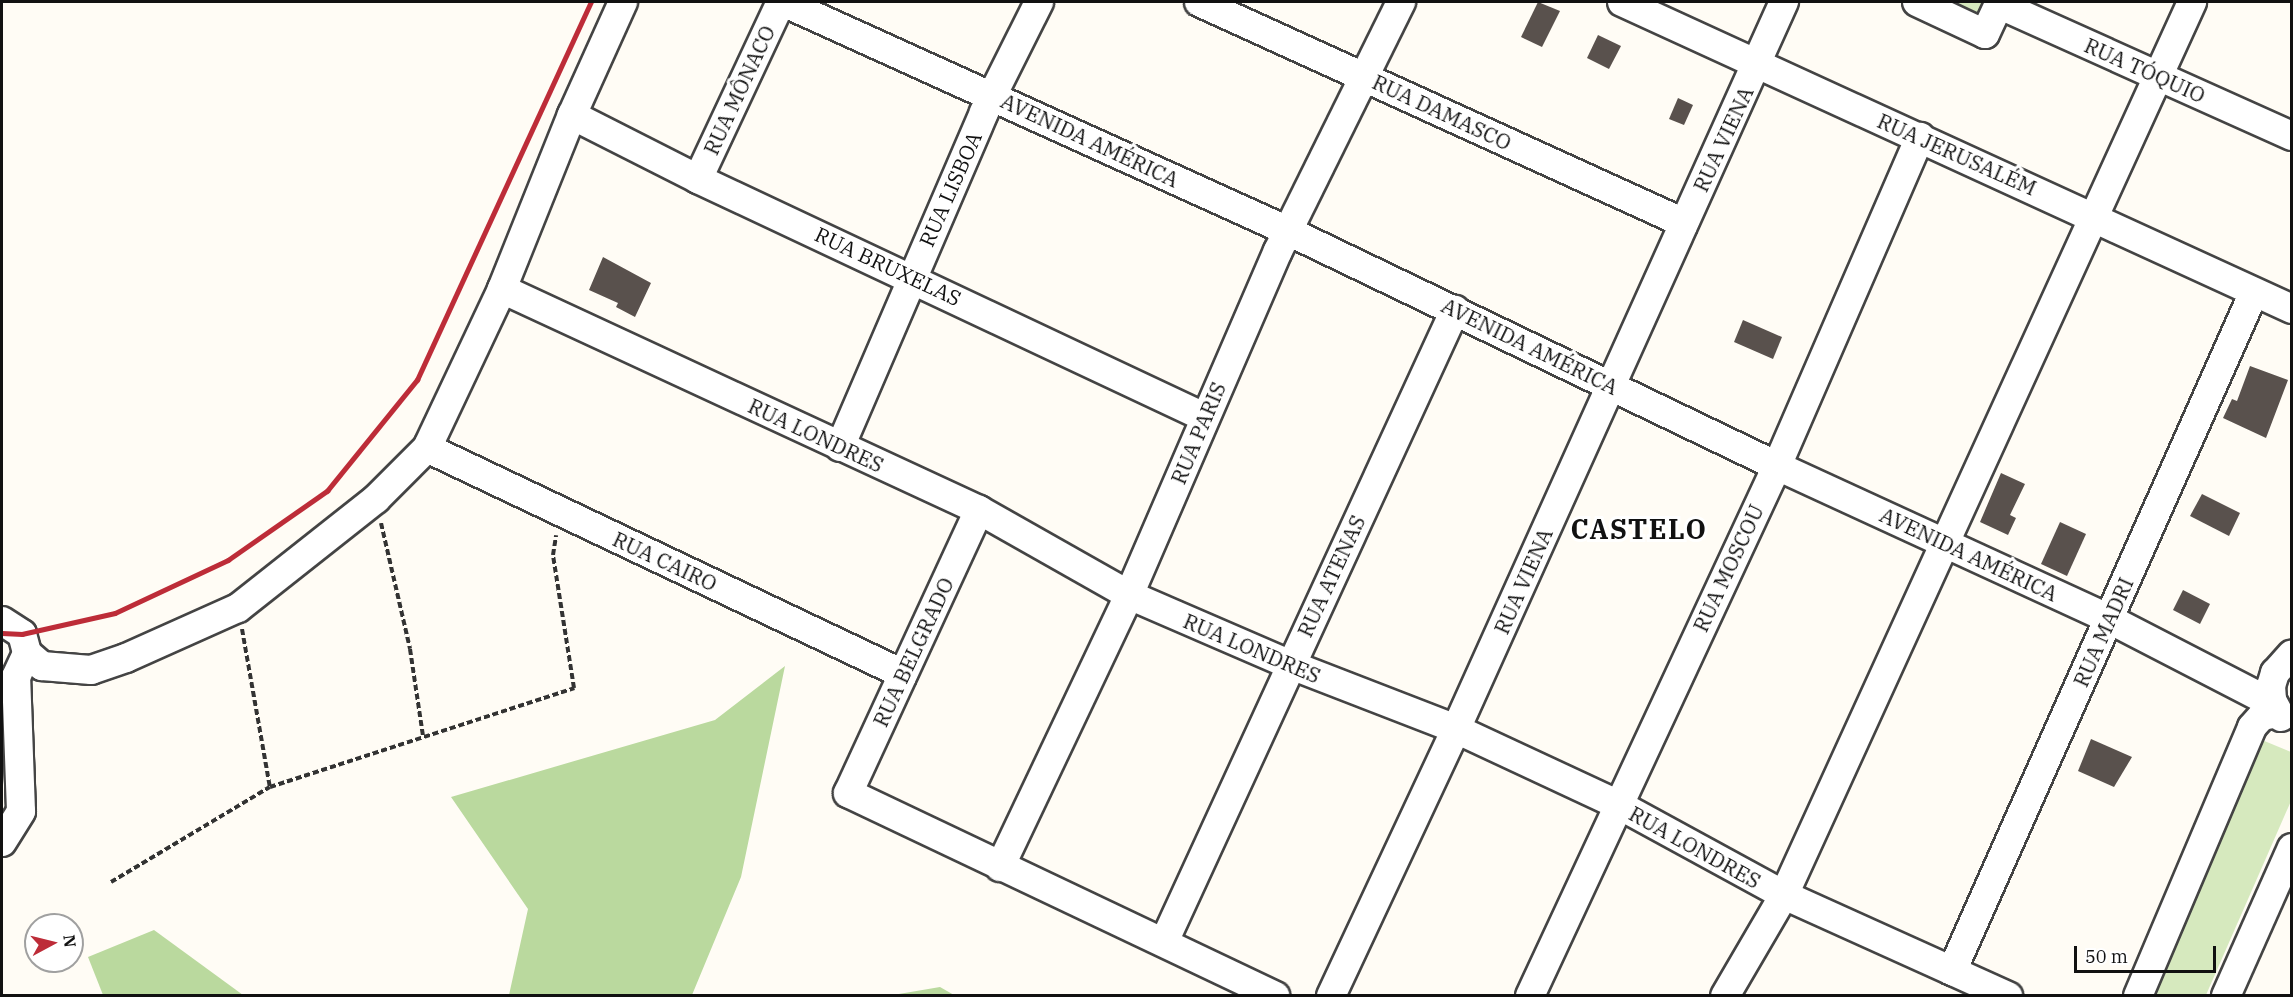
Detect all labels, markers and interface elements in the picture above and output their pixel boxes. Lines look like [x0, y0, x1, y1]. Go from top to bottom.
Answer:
street label: RUA MÔNACO [698, 21, 780, 159]
street label: RUA TÓQUIO [2081, 32, 2209, 108]
street label: RUA DAMASCO [1369, 69, 1515, 155]
street label: RUA VIENA [1688, 82, 1758, 196]
street label: AVENIDA AMÉRICA [997, 88, 1183, 192]
street label: RUA JERUSALÉM [1874, 108, 2040, 200]
street label: RUA LISBOA [913, 128, 987, 250]
street label: RUA BRUXELAS [811, 221, 965, 311]
street label: AVENIDA AMÉRICA [1438, 292, 1622, 400]
street label: RUA PARIS [1165, 378, 1231, 488]
street label: RUA LONDRES [744, 393, 888, 477]
street label: RUA MOSCOU [1688, 500, 1768, 636]
street label: AVENIDA AMÉRICA [1876, 502, 2062, 606]
street label: RUA ATENAS [1292, 511, 1370, 641]
district label: CASTELO [1570, 513, 1708, 545]
street label: RUA VIENA [1488, 524, 1558, 638]
street label: RUA CAIRO [609, 526, 721, 596]
street label: RUA BELGRADO [867, 573, 959, 731]
street label: RUA MADRI [2068, 573, 2138, 691]
street label: RUA LONDRES [1180, 608, 1324, 688]
street label: RUA LONDRES [1625, 801, 1765, 893]
north arrow [24, 913, 84, 973]
text: N [59, 934, 81, 949]
scale bar [2077, 934, 2220, 972]
text: 50 m [2085, 945, 2128, 968]

